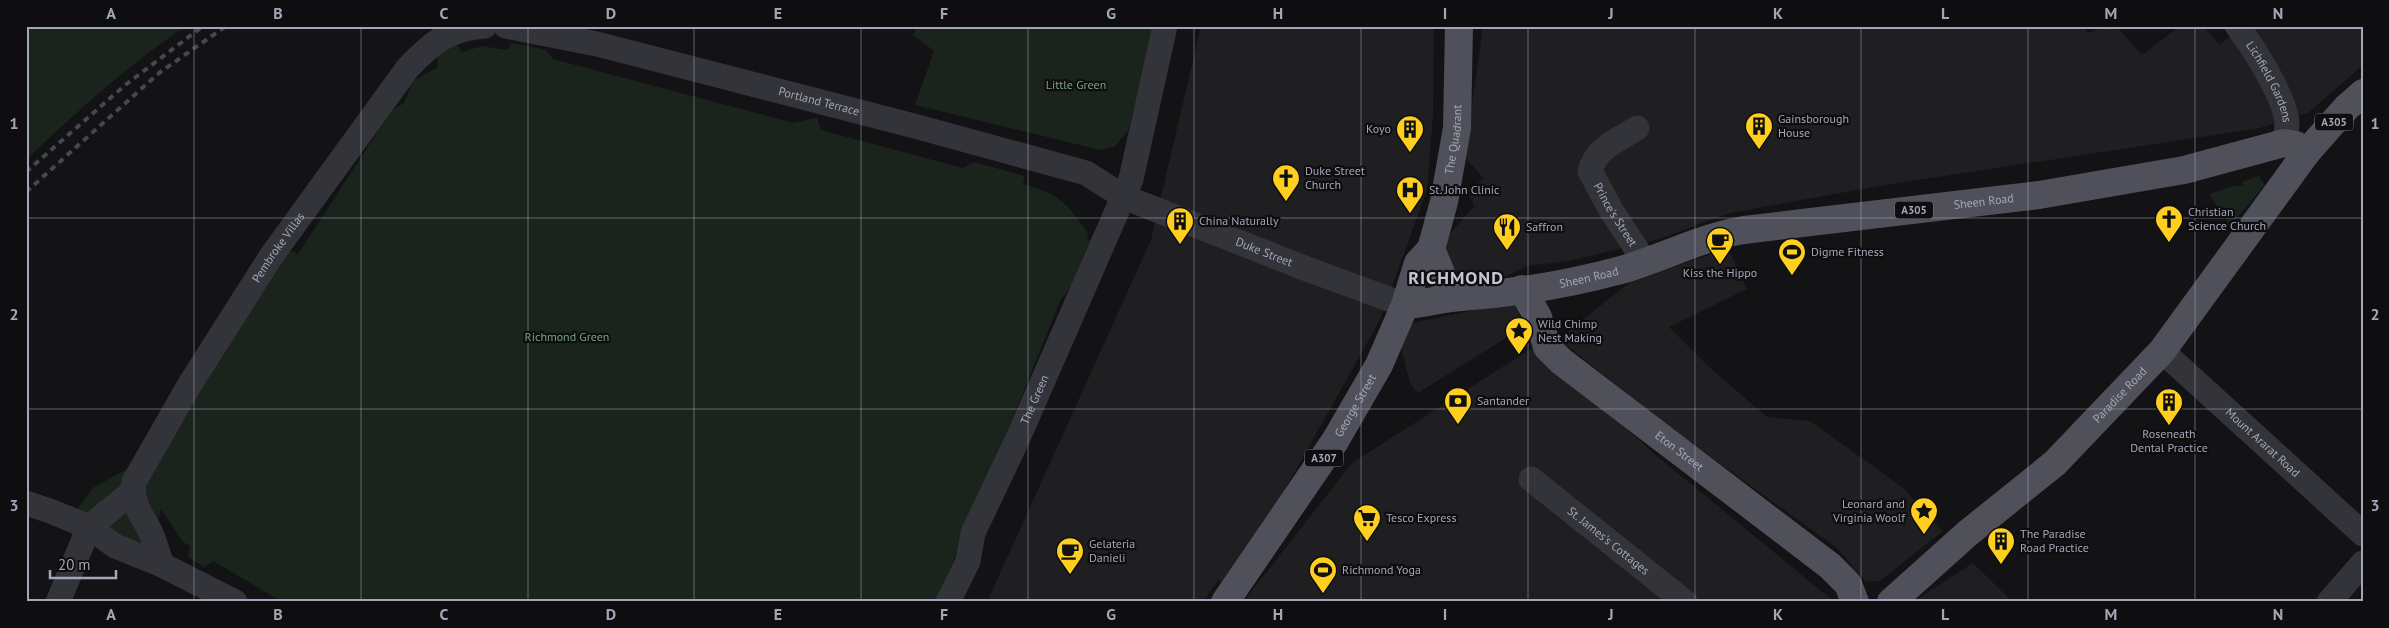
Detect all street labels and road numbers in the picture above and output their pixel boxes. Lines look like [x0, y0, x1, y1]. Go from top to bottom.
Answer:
street label: Lichfield Gardens [2243, 38, 2295, 123]
street label: Portland Terrace [777, 83, 861, 119]
street label: The Quadrant [1441, 105, 1464, 176]
road number: A305 [2315, 114, 2353, 130]
street label: Prince's Street [1591, 180, 1641, 249]
street label: Sheen Road [1953, 190, 2014, 212]
road number: A305 [1895, 202, 1933, 218]
street label: Pembroke Villas [248, 209, 307, 285]
street label: Duke Street [1234, 234, 1295, 270]
street label: Sheen Road [1558, 263, 1620, 291]
street label: Paradise Road [2089, 364, 2150, 426]
street label: George Street [1331, 371, 1379, 439]
street label: The Green [1017, 372, 1052, 427]
street label: Mount Ararat Road [2222, 404, 2303, 480]
street label: Eton Street [1652, 427, 1707, 474]
road number: A307 [1305, 449, 1343, 466]
street label: St. James's Cottages [1565, 503, 1653, 578]

